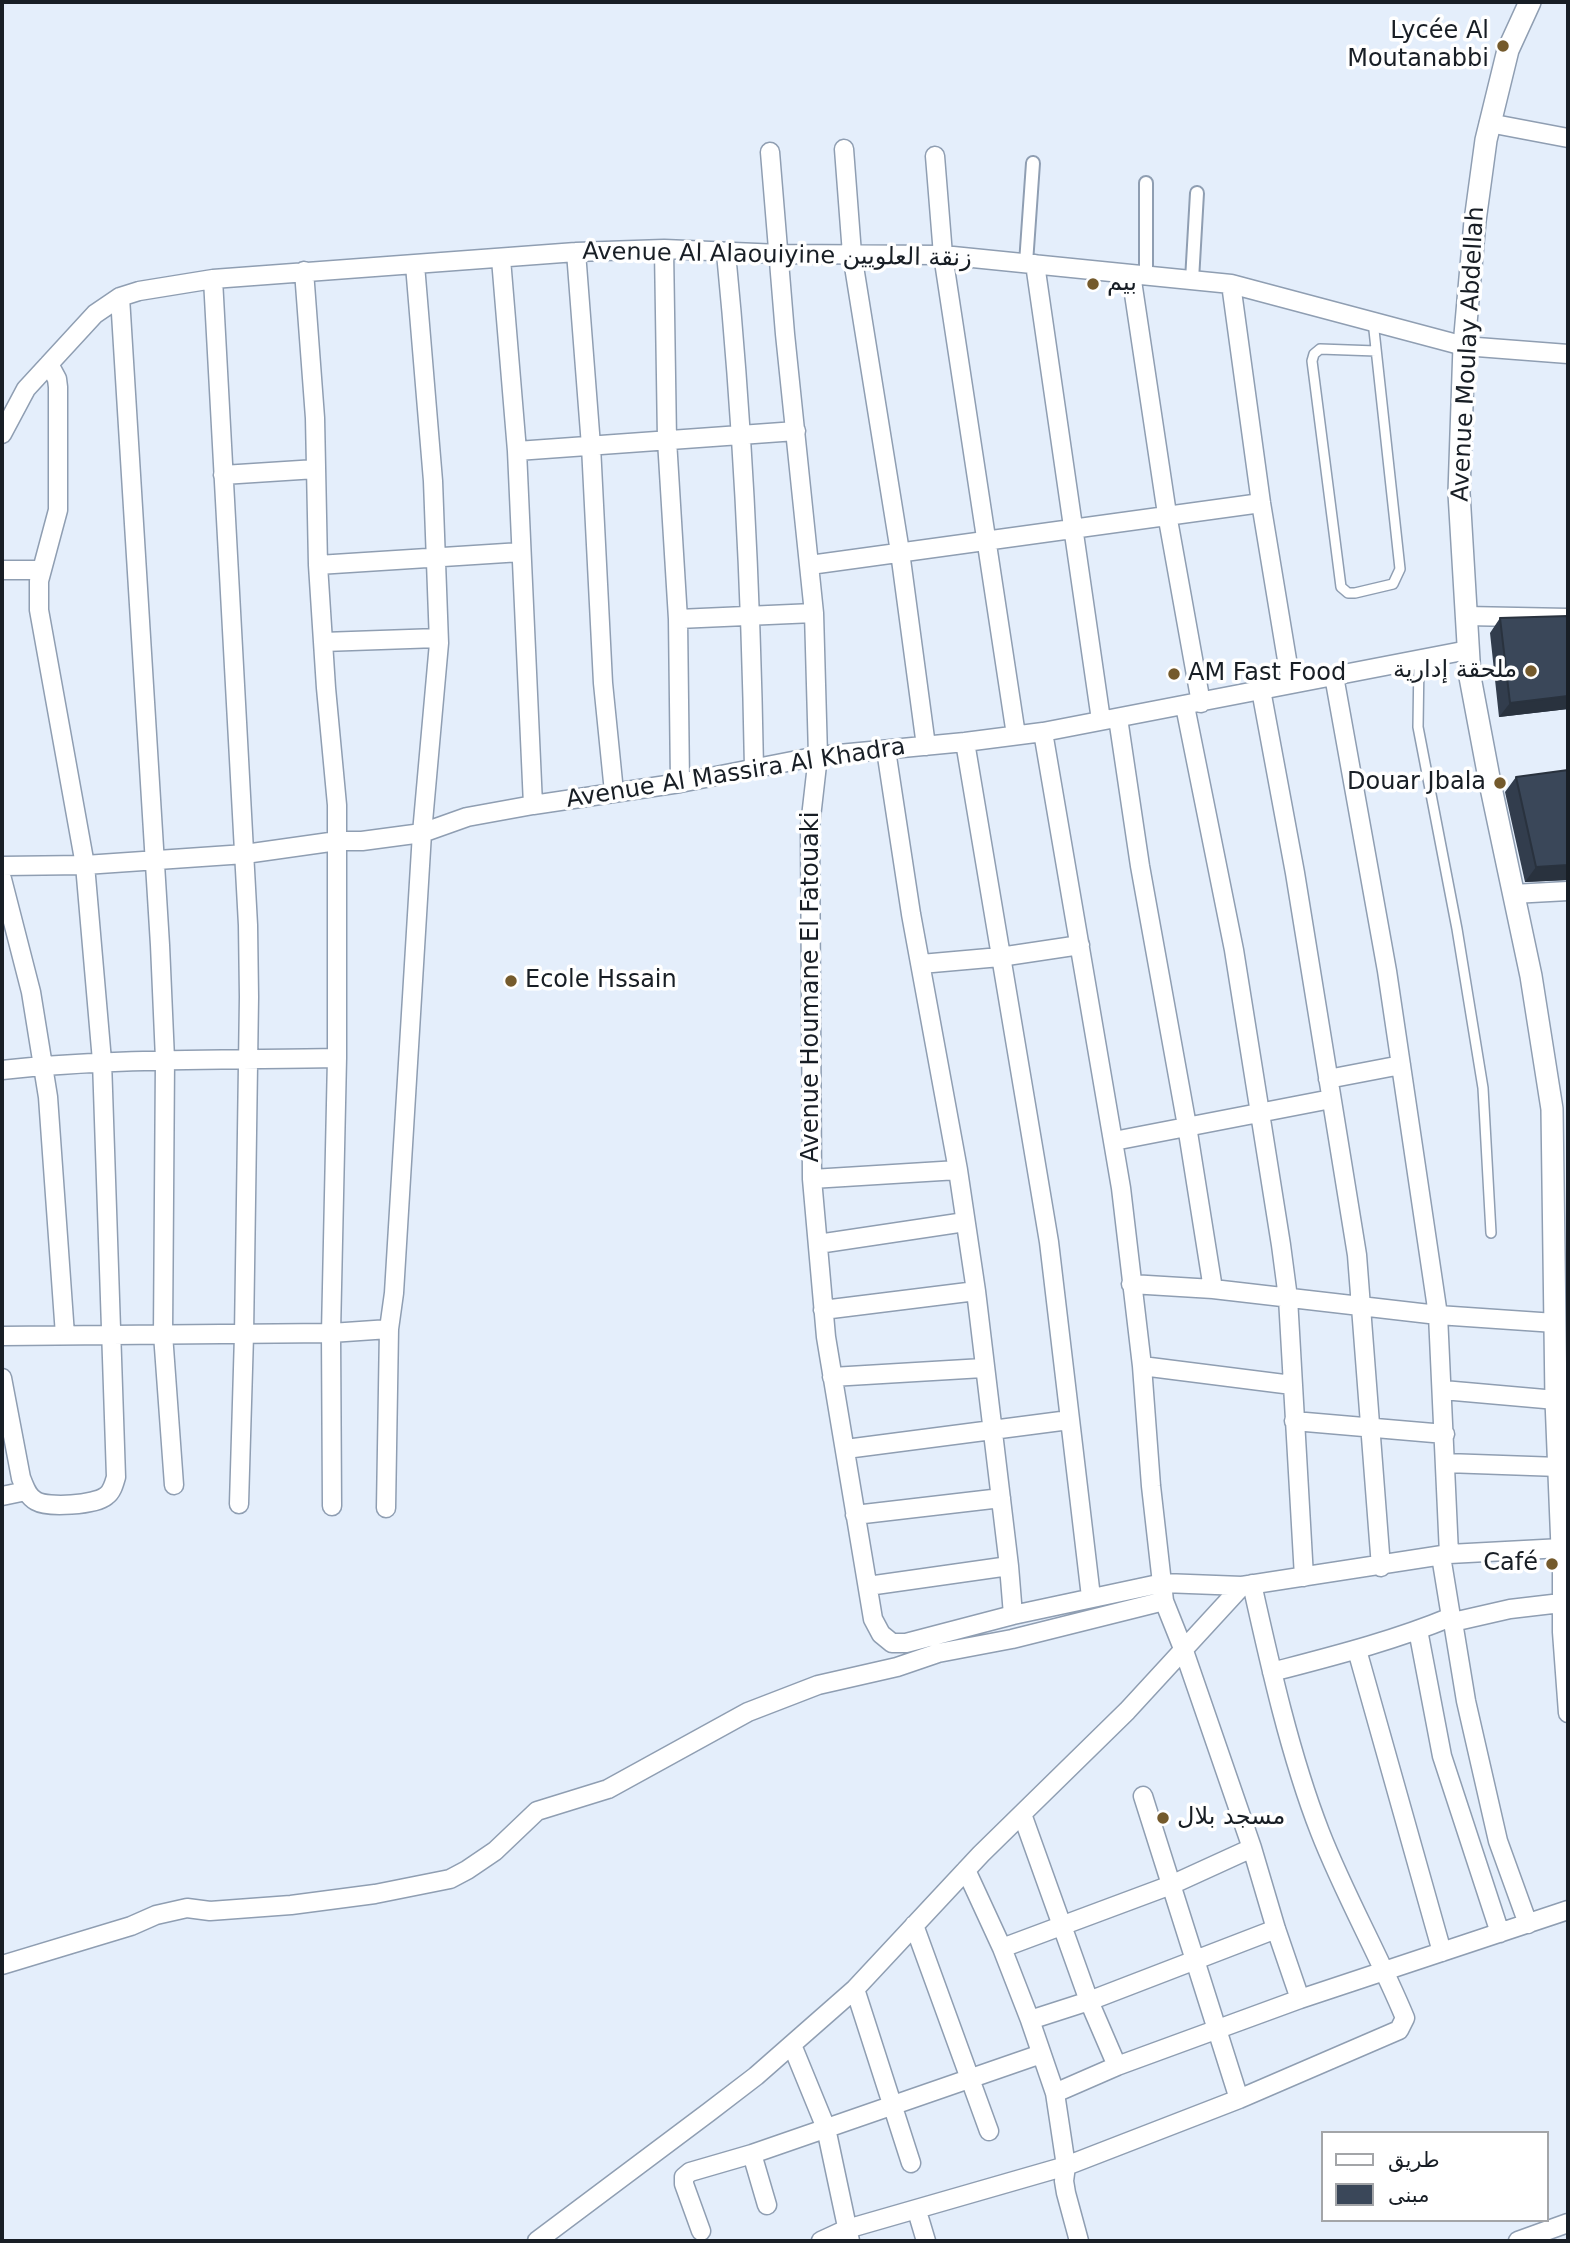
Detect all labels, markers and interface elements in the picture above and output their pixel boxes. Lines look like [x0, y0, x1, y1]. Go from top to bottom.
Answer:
place label: Lycée Al Moutanabbi [1347, 18, 1489, 74]
marker: Lycée Al Moutanabbi [1495, 38, 1511, 54]
street label: Avenue Moulay Abdellah [1447, 206, 1491, 502]
street label: Avenue Al Alaouiyine زنقة العلويين [582, 238, 972, 274]
place label: بيم [1107, 270, 1137, 298]
marker: بيم [1085, 276, 1101, 292]
place label: ملحقة إدارية [1393, 657, 1517, 685]
place label: AM Fast Food [1188, 660, 1346, 688]
marker: ملحقة إدارية [1523, 663, 1539, 679]
marker: AM Fast Food [1166, 666, 1182, 682]
street label: Avenue Al Massira Al Khadra [564, 733, 908, 815]
place label: Douar Jbala [1347, 769, 1486, 797]
marker: Douar Jbala [1492, 775, 1508, 791]
street label: Avenue Houmane El Fatouaki [798, 812, 826, 1162]
place label: Ecole Hssain [525, 967, 677, 995]
marker: Ecole Hssain [503, 973, 519, 989]
place label: Café [1483, 1550, 1538, 1578]
marker: Café [1544, 1556, 1560, 1572]
place label: مسجد بلال [1177, 1804, 1285, 1832]
marker: مسجد بلال [1155, 1810, 1171, 1826]
legend [1322, 2131, 1549, 2222]
text: طريق [1388, 2148, 1440, 2172]
text: مبنى [1388, 2183, 1429, 2207]

